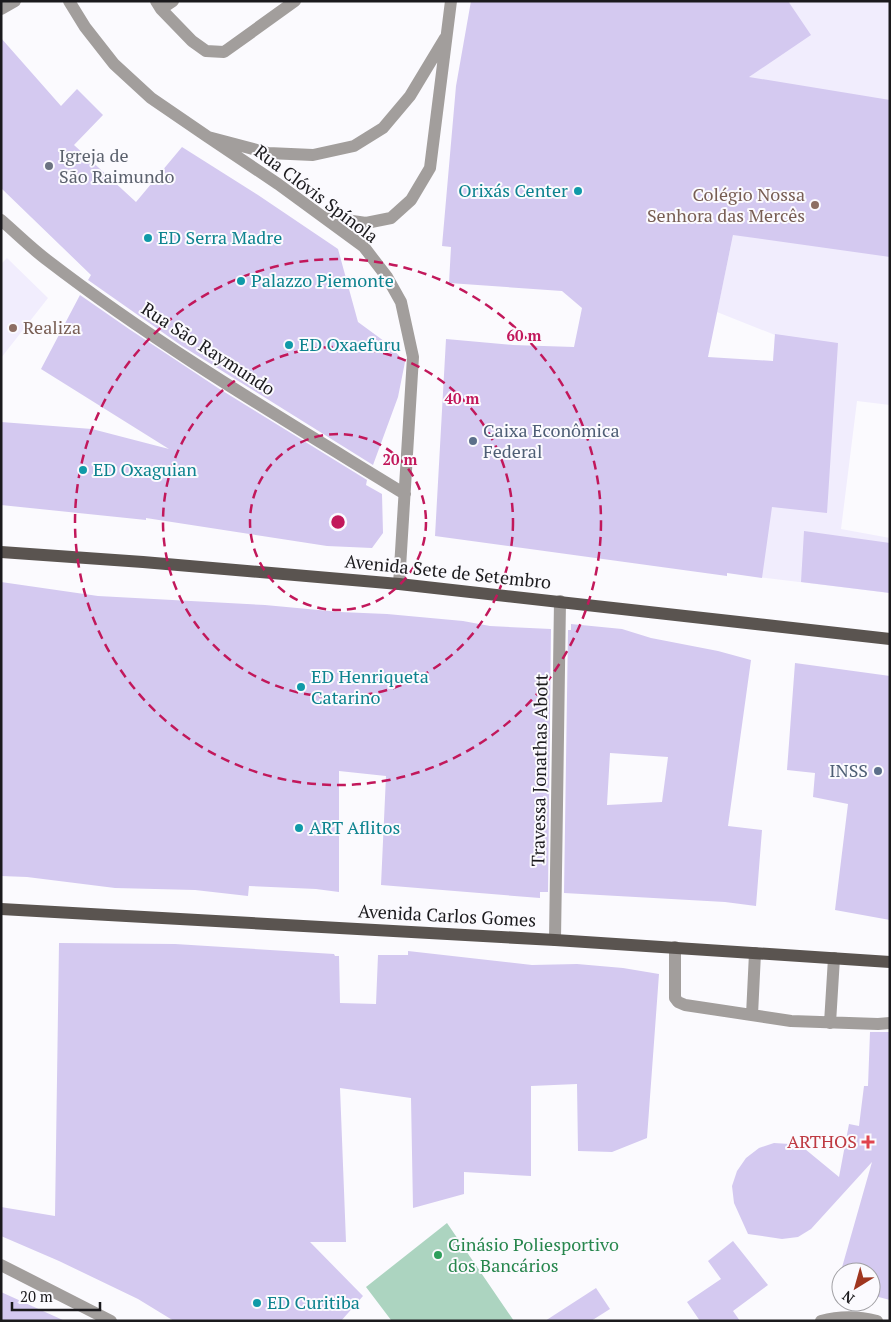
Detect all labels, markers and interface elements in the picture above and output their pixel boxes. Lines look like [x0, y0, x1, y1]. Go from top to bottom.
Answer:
street label: Rua Clóvis Spínola [250, 139, 383, 248]
place label: Igreja de São Raimundo [59, 143, 175, 188]
marker: Igreja de São Raimundo [43, 160, 55, 172]
place label: Orixás Center [458, 178, 568, 202]
place label: Colégio Nossa Senhora das Mercês [647, 182, 805, 227]
marker: Orixás Center [572, 185, 584, 197]
marker: Colégio Nossa Senhora das Mercês [809, 199, 821, 211]
place label: ED Serra Madre [158, 225, 282, 249]
marker: ED Serra Madre [142, 232, 154, 244]
place label: Palazzo Piemonte [251, 268, 394, 292]
marker: Palazzo Piemonte [235, 275, 247, 287]
street label: Rua São Raymundo [137, 296, 280, 400]
place label: Realiza [23, 315, 81, 339]
marker: Realiza [7, 322, 19, 334]
text: 60 m [507, 325, 542, 345]
place label: ED Oxaefuru [299, 332, 401, 356]
marker: ED Oxaefuru [283, 339, 295, 351]
text: 40 m [445, 388, 480, 408]
place label: Caixa Econômica Federal [483, 418, 619, 463]
marker: Caixa Econômica Federal [467, 435, 479, 447]
text: 20 m [383, 449, 418, 469]
place label: ED Oxaguian [93, 457, 197, 481]
marker: ED Oxaguian [77, 464, 89, 476]
centre of rings [329, 513, 347, 531]
street label: Avenida Sete de Setembro [344, 548, 552, 594]
place label: ED Henriqueta Catarino [311, 664, 429, 709]
street label: Travessa Jonathas Abott [525, 673, 553, 867]
marker: ED Henriqueta Catarino [295, 681, 307, 693]
place label: INSS [829, 758, 868, 782]
marker: INSS [872, 765, 884, 777]
place label: ART Aflitos [309, 815, 400, 839]
marker: ART Aflitos [293, 822, 305, 834]
street label: Avenida Carlos Gomes [357, 898, 537, 932]
place label: ARTHOS [787, 1129, 857, 1153]
marker: ARTHOS [861, 1135, 875, 1149]
place label: Ginásio Poliesportivo dos Bancários [448, 1232, 619, 1277]
marker: Ginásio Poliesportivo dos Bancários [432, 1249, 444, 1261]
north arrow [831, 1262, 881, 1312]
scale bar [12, 1280, 100, 1312]
text: 20 m [20, 1286, 53, 1306]
text: N [838, 1287, 858, 1309]
place label: ED Curitiba [267, 1290, 360, 1314]
marker: ED Curitiba [251, 1297, 263, 1309]

